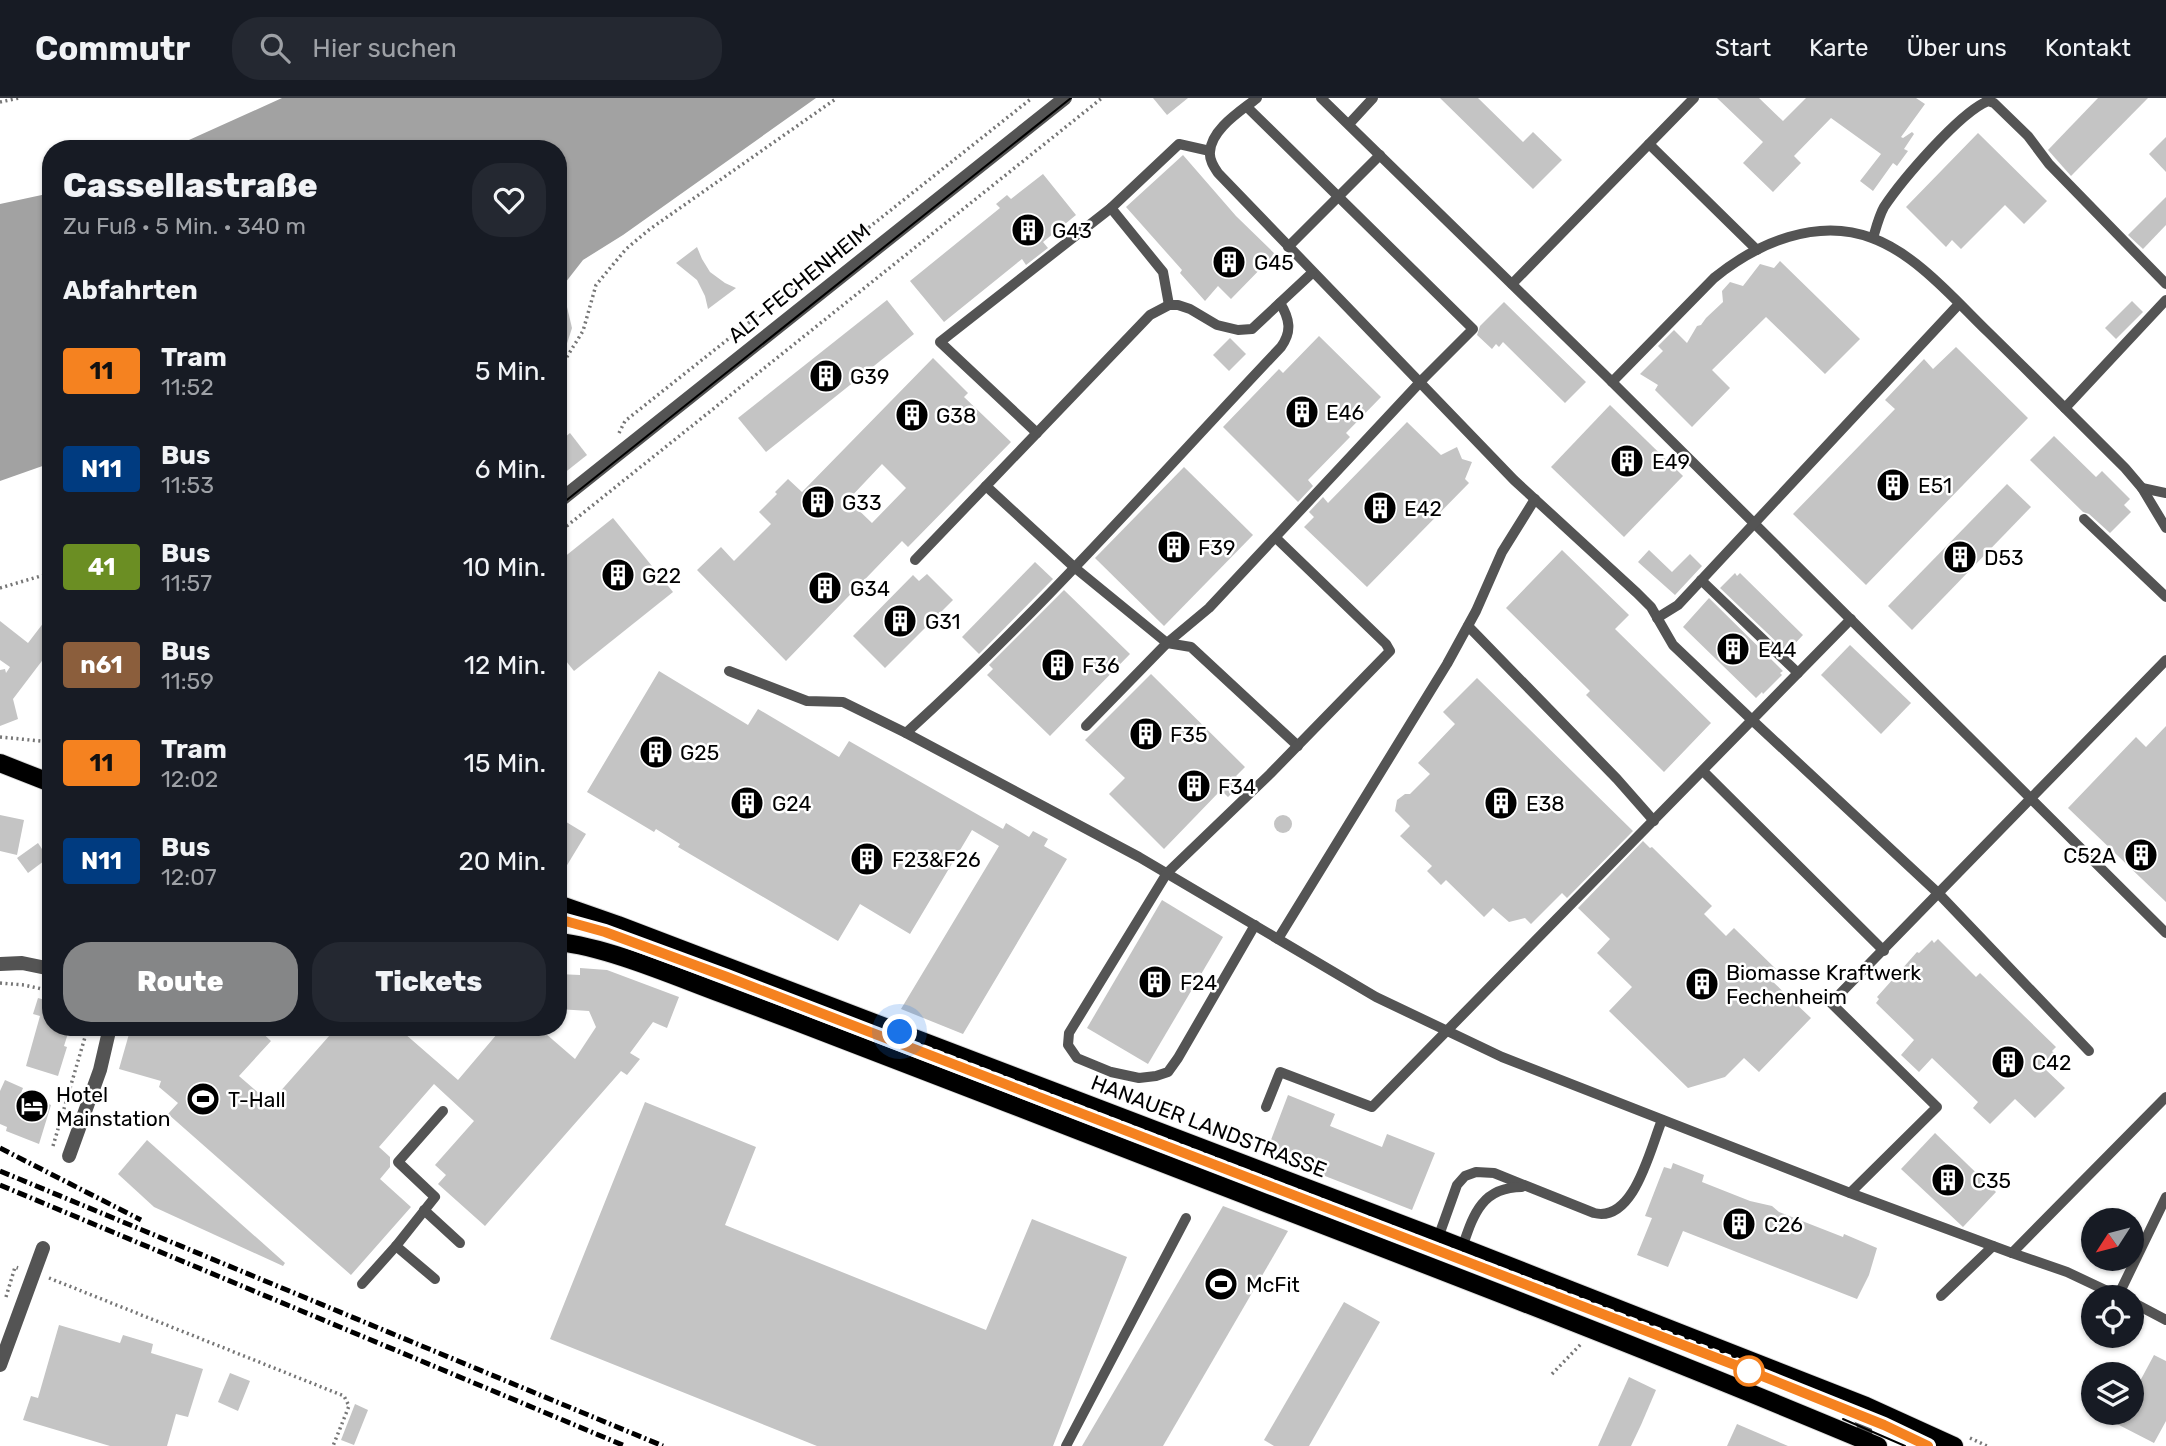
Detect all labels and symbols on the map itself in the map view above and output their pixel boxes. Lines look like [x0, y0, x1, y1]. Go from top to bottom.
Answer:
building icon: G43 [1009, 211, 1047, 249]
street label: ALT-FECHENHEIM [723, 218, 875, 348]
place label: G43 [1052, 218, 1092, 243]
building icon: G45 [1210, 243, 1248, 281]
place label: G45 [1254, 250, 1294, 275]
building icon: G39 [807, 357, 845, 395]
place label: G39 [850, 364, 889, 389]
building icon: E46 [1283, 393, 1321, 431]
building icon: G38 [893, 396, 931, 434]
place label: E46 [1326, 400, 1364, 425]
place label: G38 [936, 403, 976, 428]
building icon: E49 [1608, 442, 1646, 480]
place label: E49 [1652, 449, 1690, 474]
building icon: E51 [1874, 466, 1912, 504]
place label: E51 [1918, 473, 1952, 498]
building icon: G33 [799, 483, 837, 521]
building icon: E42 [1361, 489, 1399, 527]
place label: G33 [842, 490, 882, 515]
place label: E42 [1404, 496, 1442, 521]
building icon: F39 [1155, 528, 1193, 566]
place label: F39 [1198, 535, 1235, 560]
building icon: D53 [1941, 538, 1979, 576]
place label: D53 [1984, 545, 2024, 570]
building icon: G22 [599, 556, 637, 594]
place label: G22 [642, 563, 681, 588]
building icon: G34 [806, 569, 844, 607]
place label: G34 [850, 576, 890, 601]
building icon: G31 [881, 602, 919, 640]
place label: G31 [925, 609, 961, 634]
building icon: E44 [1714, 630, 1752, 668]
place label: E44 [1758, 637, 1797, 662]
building icon: F36 [1039, 646, 1077, 684]
place label: F36 [1082, 653, 1120, 678]
building icon: F35 [1127, 715, 1165, 753]
place label: F35 [1170, 722, 1207, 747]
building icon: G25 [637, 733, 675, 771]
place label: G25 [680, 740, 719, 765]
building icon: F34 [1175, 767, 1213, 805]
place label: F34 [1218, 774, 1256, 799]
building icon: G24 [728, 784, 766, 822]
building icon: E38 [1482, 784, 1520, 822]
place label: G24 [772, 791, 811, 816]
place label: E38 [1526, 791, 1565, 816]
building icon: C52A [2122, 836, 2160, 874]
building icon: F23&F26 [848, 840, 886, 878]
place label: C52A [2063, 843, 2116, 868]
place label: F23&F26 [892, 847, 981, 872]
place label: Biomasse Kraftwerk Fechenheim [1726, 960, 1921, 1009]
building icon: F24 [1136, 963, 1174, 1001]
building icon: Biomasse Kraftwerk Fechenheim [1683, 965, 1721, 1003]
place label: F24 [1180, 970, 1217, 995]
your location [882, 1014, 917, 1049]
building icon: C42 [1989, 1043, 2027, 1081]
place label: C42 [2032, 1050, 2071, 1075]
street label: HANAUER LANDSTRASSE [1088, 1069, 1330, 1183]
sports icon: T-Hall [184, 1080, 222, 1118]
place label: Hotel Mainstation [56, 1082, 171, 1131]
hotel icon: Hotel Mainstation [13, 1087, 51, 1125]
place label: T-Hall [228, 1087, 286, 1112]
building icon: C35 [1929, 1161, 1967, 1199]
place label: C35 [1972, 1168, 2011, 1193]
building icon: C26 [1720, 1205, 1758, 1243]
north arrow [2081, 1208, 2144, 1270]
place label: C26 [1764, 1212, 1803, 1237]
sports icon: McFit [1202, 1265, 1240, 1303]
place label: McFit [1246, 1272, 1300, 1297]
unlabelled marker [1734, 1356, 1764, 1386]

